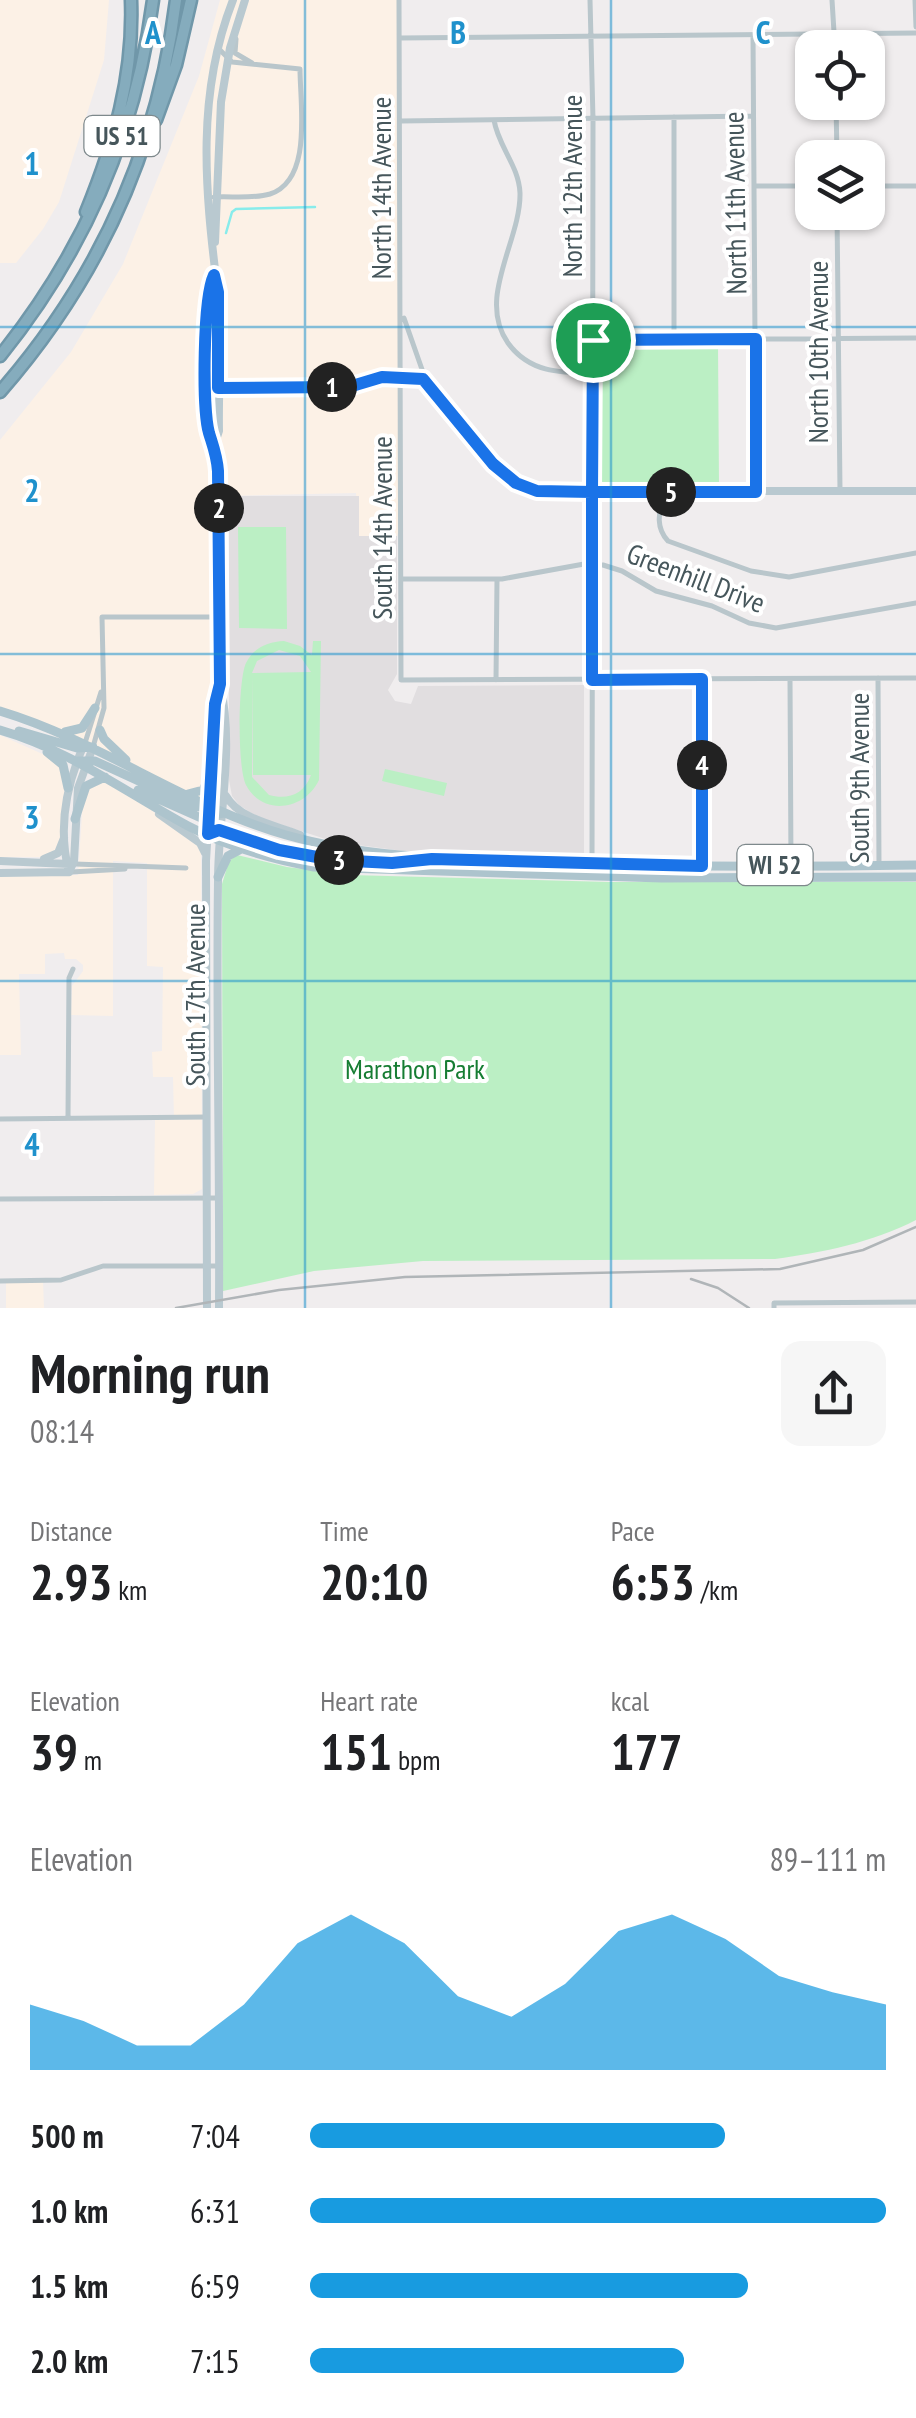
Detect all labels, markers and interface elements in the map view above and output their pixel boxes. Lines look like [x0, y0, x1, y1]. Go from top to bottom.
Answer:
text: A [144, 11, 162, 53]
text: B [450, 11, 466, 53]
text: C [756, 11, 771, 53]
map controls [795, 30, 885, 230]
button: locate [795, 30, 885, 120]
street label: North 12th Avenue [553, 95, 590, 277]
street label: North 14th Avenue [362, 97, 399, 279]
street label: North 11th Avenue [714, 111, 755, 295]
road number: US 51 [84, 116, 160, 156]
button: layers [795, 140, 885, 230]
text: 1 [24, 142, 40, 184]
street label: North 10th Avenue [799, 261, 836, 443]
pin [551, 298, 636, 383]
icon: arrive [566, 313, 621, 368]
pin: 1 [307, 362, 357, 412]
text: 1 [325, 368, 339, 405]
street label: South 14th Avenue [363, 436, 400, 620]
pin: 5 [646, 467, 696, 517]
text: 2 [24, 469, 40, 511]
text: 5 [664, 473, 678, 510]
pin: 2 [194, 483, 244, 533]
text: 2 [212, 489, 226, 526]
street label: Greenhill Drive [622, 534, 770, 621]
street label: South 9th Avenue [840, 693, 877, 863]
pin: 4 [677, 740, 727, 790]
text: 4 [695, 746, 709, 783]
text: 3 [24, 796, 40, 838]
pin: 3 [314, 835, 364, 885]
text: 3 [332, 841, 346, 878]
road number: WI 52 [738, 845, 812, 885]
street label: South 17th Avenue [176, 903, 213, 1087]
park label: Marathon Park [345, 1050, 485, 1087]
text: 4 [24, 1123, 40, 1165]
text: Morning run [30, 1337, 270, 1408]
button: share [781, 1341, 886, 1446]
text: 08:14 [30, 1410, 94, 1452]
text: Distance [30, 1512, 113, 1549]
text: Time [320, 1512, 369, 1549]
text: Pace [611, 1512, 655, 1549]
text: 2.93 [30, 1549, 112, 1614]
text: 20:10 [320, 1549, 428, 1614]
text: 6:53 [611, 1549, 695, 1614]
text: km [112, 1571, 147, 1608]
text: /km [695, 1571, 738, 1608]
text: Elevation [30, 1682, 120, 1719]
text: Heart rate [320, 1682, 418, 1719]
text: kcal [611, 1682, 649, 1719]
text: 39 [30, 1719, 78, 1784]
text: 151 [320, 1719, 392, 1784]
text: 177 [611, 1719, 682, 1784]
text: m [78, 1741, 102, 1778]
text: bpm [392, 1741, 441, 1778]
text: Elevation [30, 1838, 133, 1880]
text: 89–111 m [769, 1838, 886, 1880]
text: 500 m [30, 2115, 104, 2157]
text: 7:04 [190, 2115, 240, 2157]
text: 1.0 km [30, 2190, 108, 2232]
text: 6:31 [190, 2190, 240, 2232]
text: 1.5 km [30, 2265, 108, 2307]
text: 6:59 [190, 2265, 240, 2307]
text: 2.0 km [30, 2340, 108, 2382]
text: 7:15 [190, 2340, 240, 2382]

